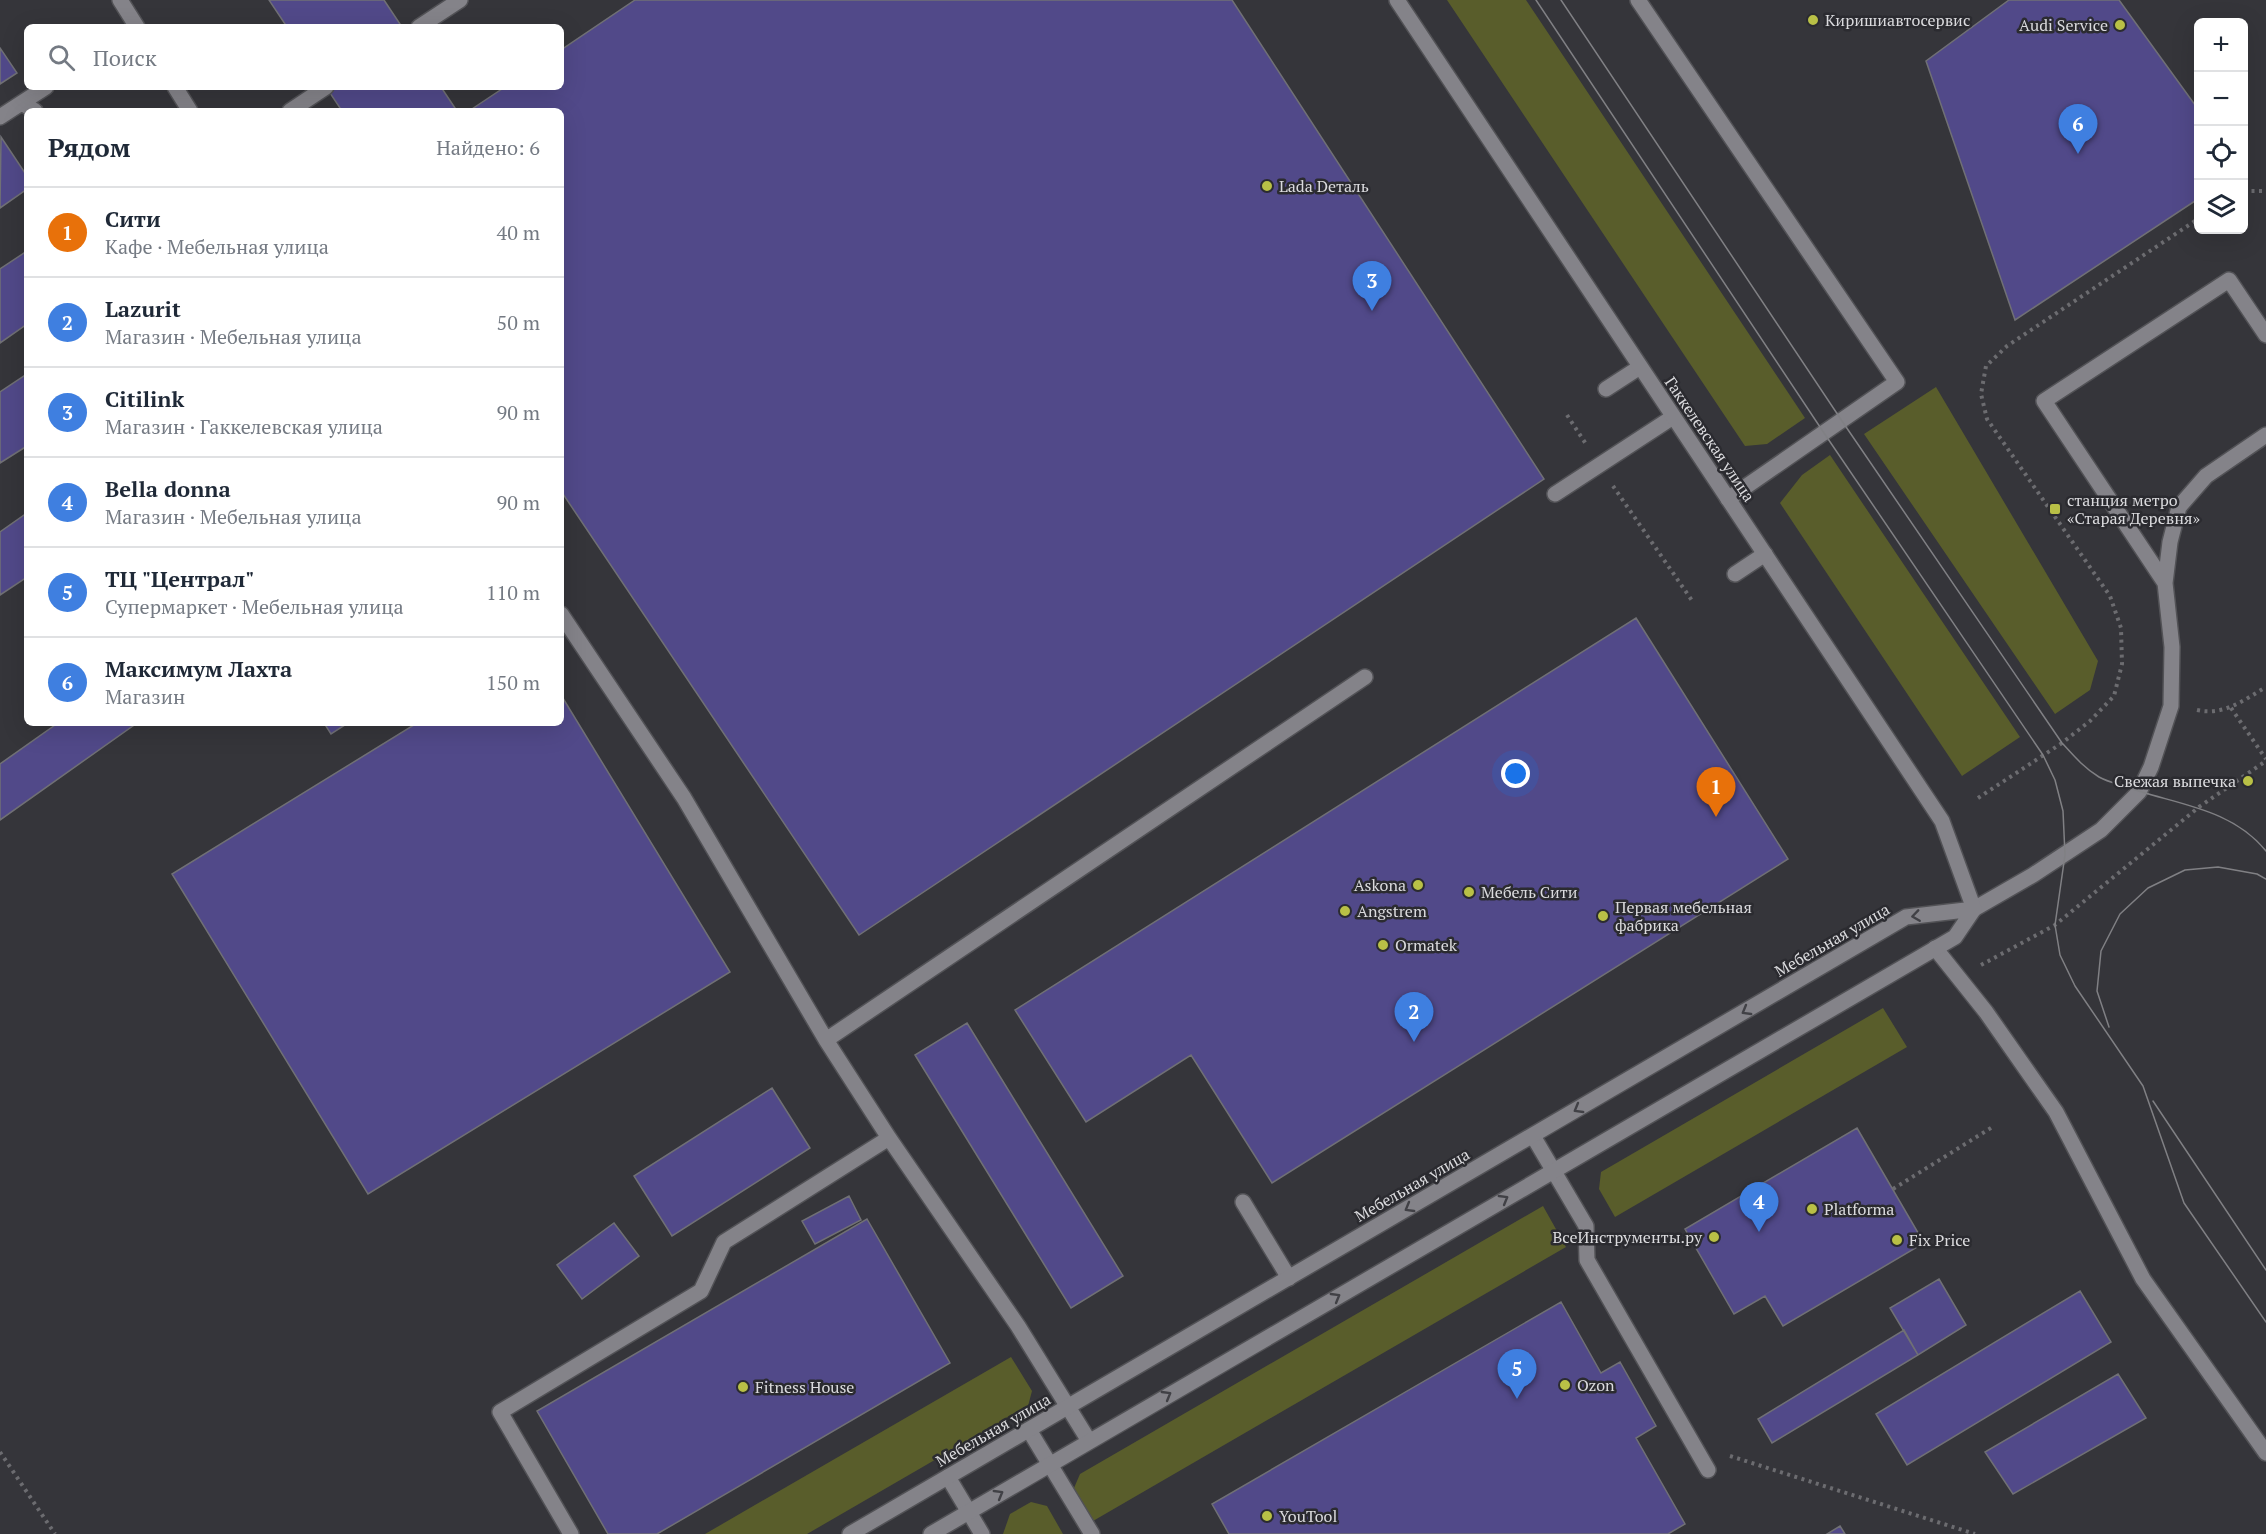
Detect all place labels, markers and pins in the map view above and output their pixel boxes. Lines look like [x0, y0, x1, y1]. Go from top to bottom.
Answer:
place label: Киришиавтосервис [1825, 9, 1970, 31]
marker: Киришиавтосервис [1806, 13, 1820, 27]
place label: Audi Service [2019, 14, 2108, 36]
marker: Audi Service [2113, 18, 2127, 32]
pin: 6 [2058, 104, 2098, 154]
place label: Lada Dеталь [1279, 175, 1369, 197]
marker: Lada Dеталь [1260, 179, 1274, 193]
pin: 3 [1352, 262, 1392, 311]
place label: станция метро «Старая Деревня» [2067, 489, 2200, 529]
marker: станция метро «Старая Деревня» [2048, 502, 2062, 516]
pin: 1 [1696, 768, 1736, 817]
place label: Свежая выпечка [2114, 770, 2236, 792]
marker: Свежая выпечка [2241, 774, 2255, 788]
place label: Askona [1354, 874, 1406, 896]
marker: Askona [1411, 878, 1425, 892]
place label: Мебель Сити [1481, 881, 1578, 903]
marker: Мебель Сити [1462, 885, 1476, 899]
place label: Первая мебельная фабрика [1615, 896, 1752, 936]
place label: Angstrem [1357, 900, 1427, 922]
marker: Angstrem [1338, 904, 1352, 918]
marker: Первая мебельная фабрика [1596, 909, 1610, 923]
place label: Ormatek [1395, 934, 1458, 956]
marker: Ormatek [1376, 938, 1390, 952]
pin: 2 [1394, 992, 1434, 1042]
pin: 4 [1740, 1182, 1778, 1232]
place label: Platforma [1824, 1198, 1894, 1220]
marker: Platforma [1805, 1202, 1819, 1216]
place label: ВсеИнструменты.ру [1552, 1226, 1703, 1248]
place label: Fix Price [1909, 1229, 1970, 1251]
marker: ВсеИнструменты.ру [1707, 1230, 1721, 1244]
marker: Fix Price [1890, 1233, 1904, 1247]
pin: 5 [1498, 1350, 1537, 1399]
place label: Ozon [1577, 1374, 1615, 1396]
place label: Fitness House [755, 1376, 854, 1398]
marker: Ozon [1558, 1378, 1572, 1392]
marker: Fitness House [736, 1380, 750, 1394]
place label: YouTool [1279, 1505, 1337, 1527]
marker: YouTool [1260, 1509, 1274, 1523]

